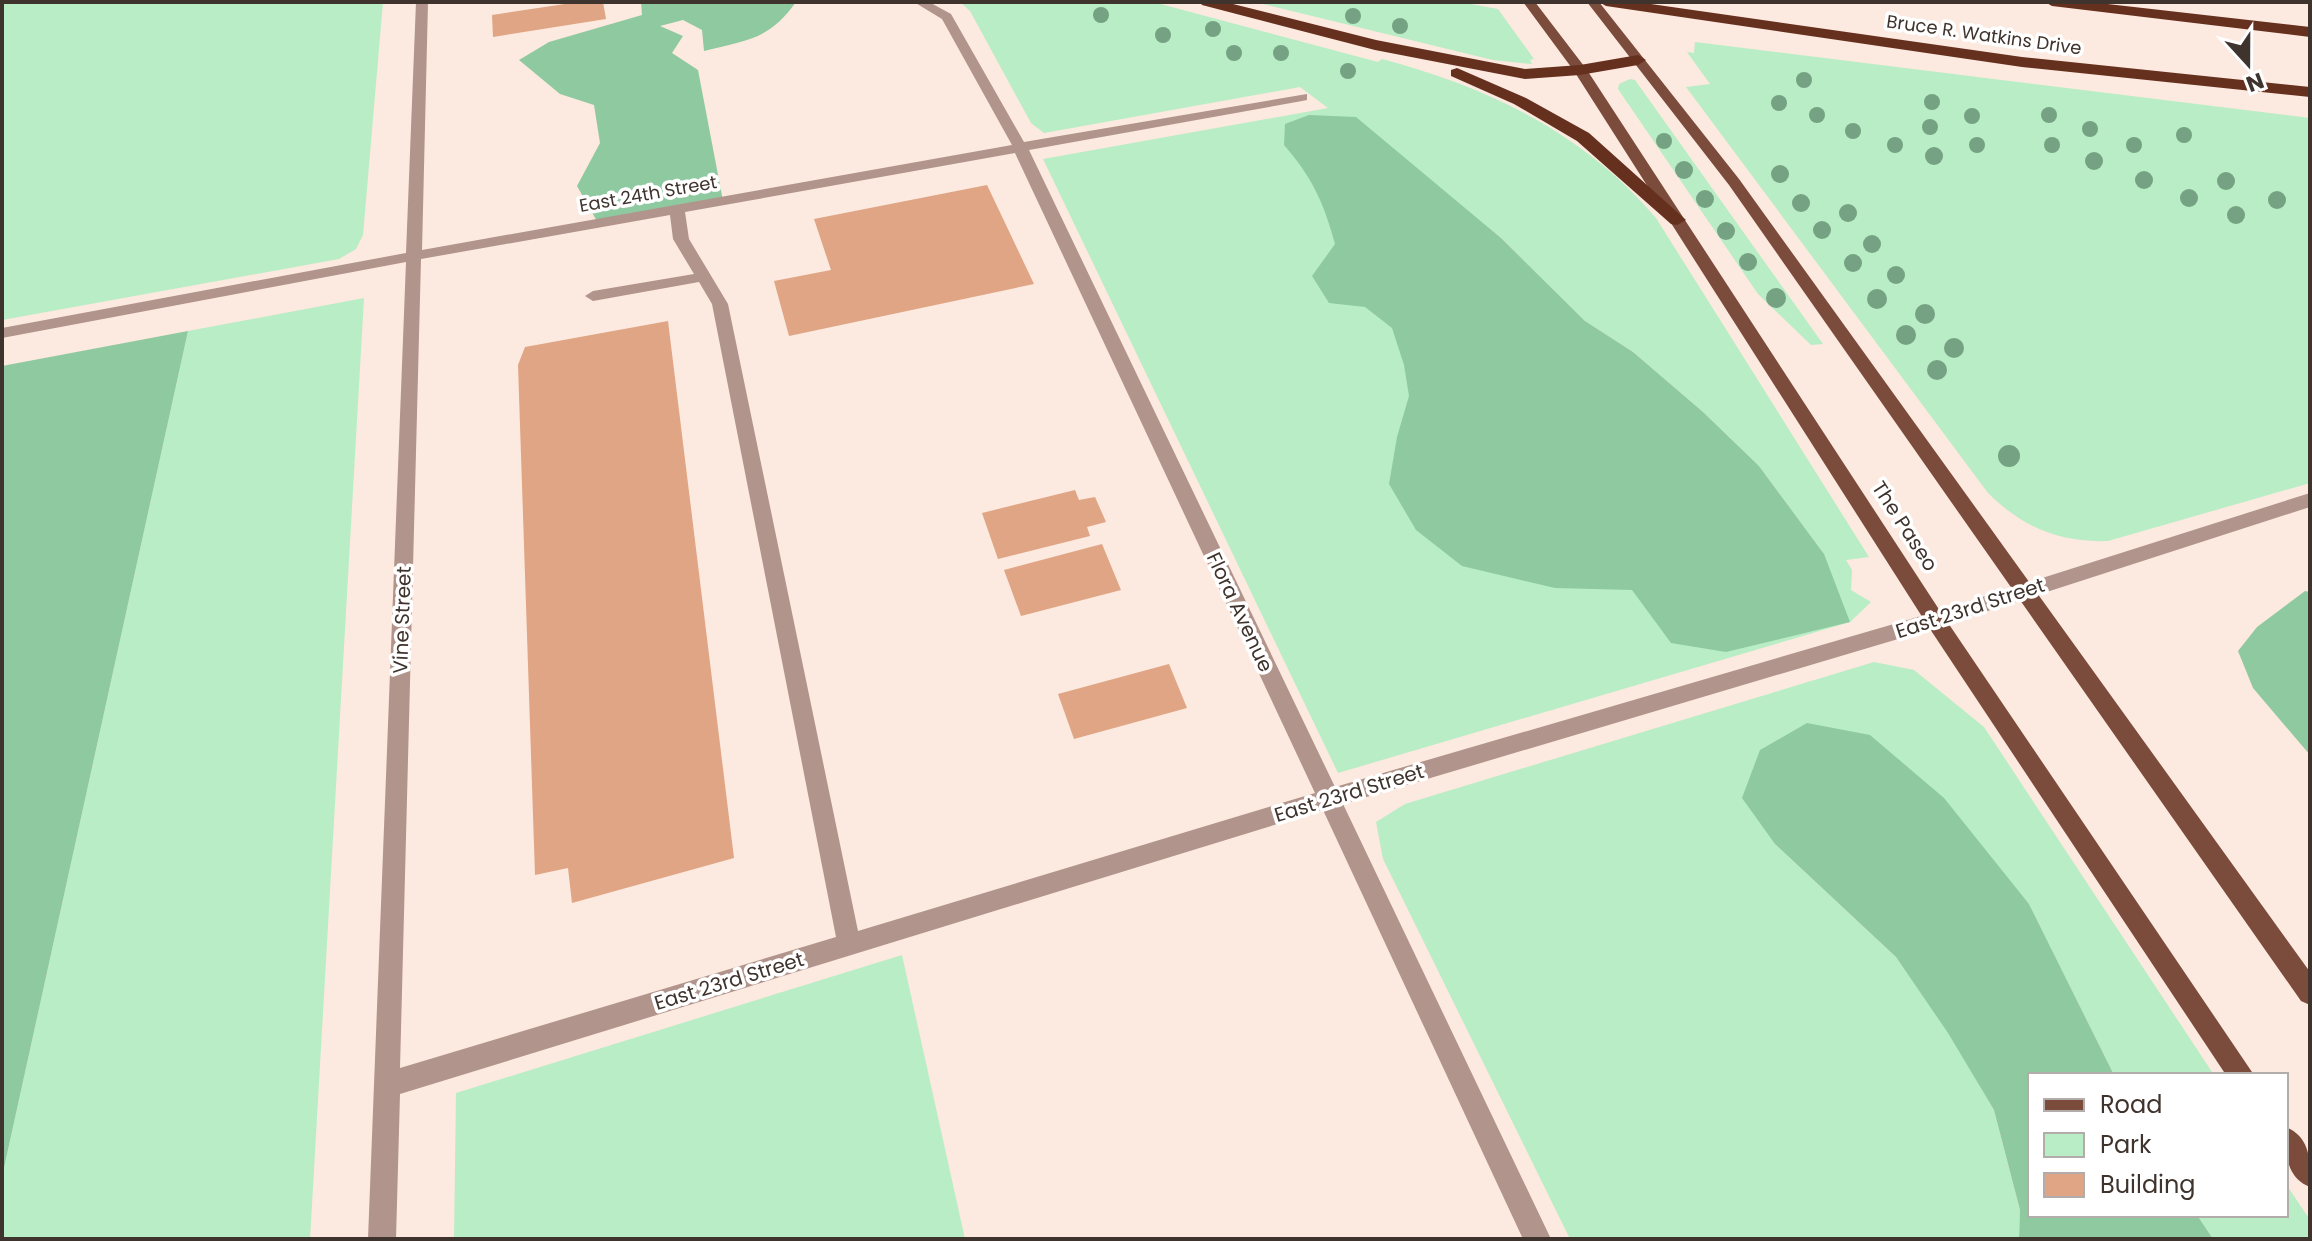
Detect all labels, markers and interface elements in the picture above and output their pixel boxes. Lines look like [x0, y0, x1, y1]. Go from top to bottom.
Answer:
street label: Bruce R. Watkins Drive [1885, 8, 2083, 61]
north arrow [2208, 24, 2288, 104]
text: N [2242, 65, 2268, 100]
street label: East 24th Street [577, 169, 719, 218]
street label: The Paseo [1865, 476, 1945, 576]
street label: Flora Avenue [1200, 548, 1280, 676]
street label: Vine Street [386, 566, 418, 674]
street label: East 23rd Street [1892, 571, 2048, 645]
street label: East 23rd Street [1271, 757, 1427, 829]
street label: East 23rd Street [651, 945, 807, 1017]
legend [2028, 1073, 2288, 1217]
text: Road [2100, 1088, 2162, 1121]
text: Park [2100, 1128, 2152, 1161]
text: Building [2100, 1168, 2196, 1201]

